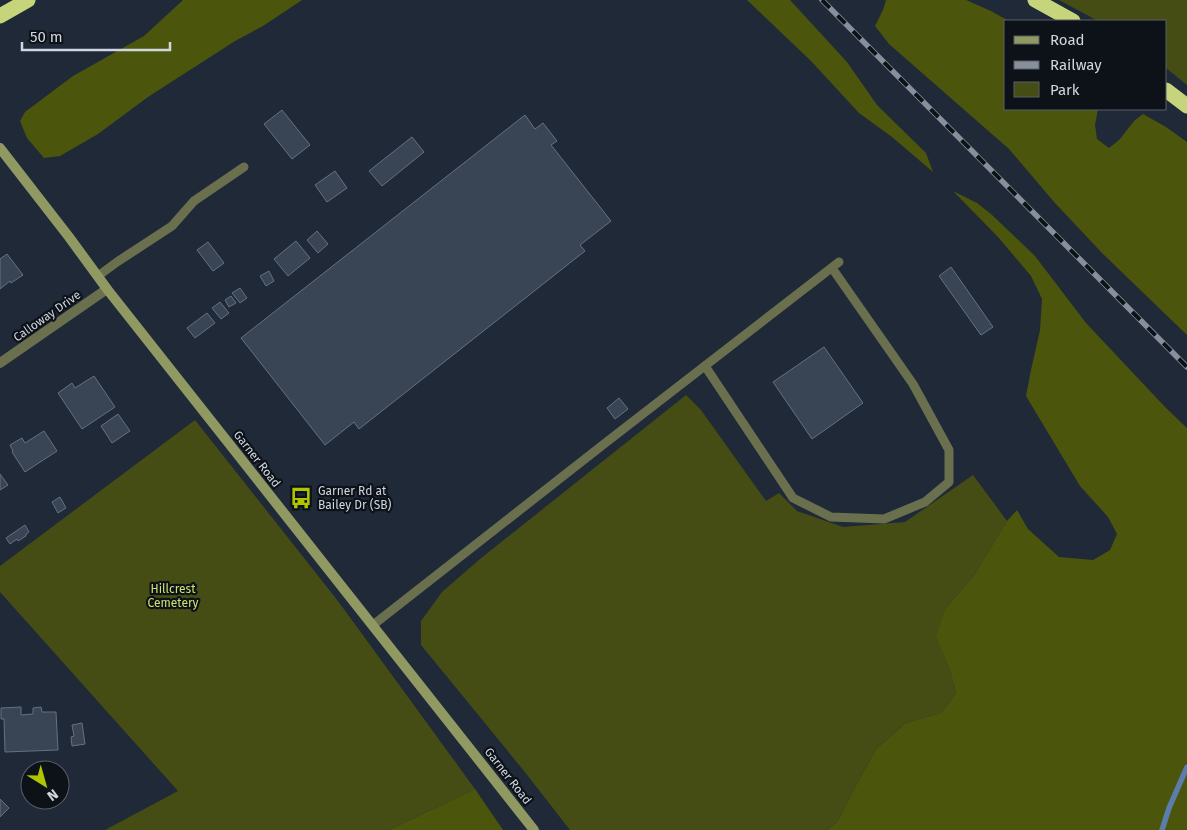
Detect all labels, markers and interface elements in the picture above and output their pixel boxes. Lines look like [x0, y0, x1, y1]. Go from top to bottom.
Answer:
scale bar [22, 20, 170, 52]
legend [1004, 20, 1167, 110]
text: 50 m [30, 28, 63, 46]
text: Road [1050, 31, 1085, 49]
text: Railway [1050, 56, 1102, 74]
text: Park [1050, 81, 1080, 99]
street label: Calloway Drive [11, 288, 83, 344]
street label: Garner Road [231, 428, 283, 490]
place label: Garner Rd at Bailey Dr (SB) [318, 484, 392, 512]
bus stop icon: Garner Rd at Bailey Dr (SB) [288, 485, 314, 511]
park label: Hillcrest Cemetery [147, 582, 199, 610]
street label: Garner Road [482, 745, 534, 807]
north arrow [20, 760, 70, 810]
text: N [44, 785, 61, 805]

